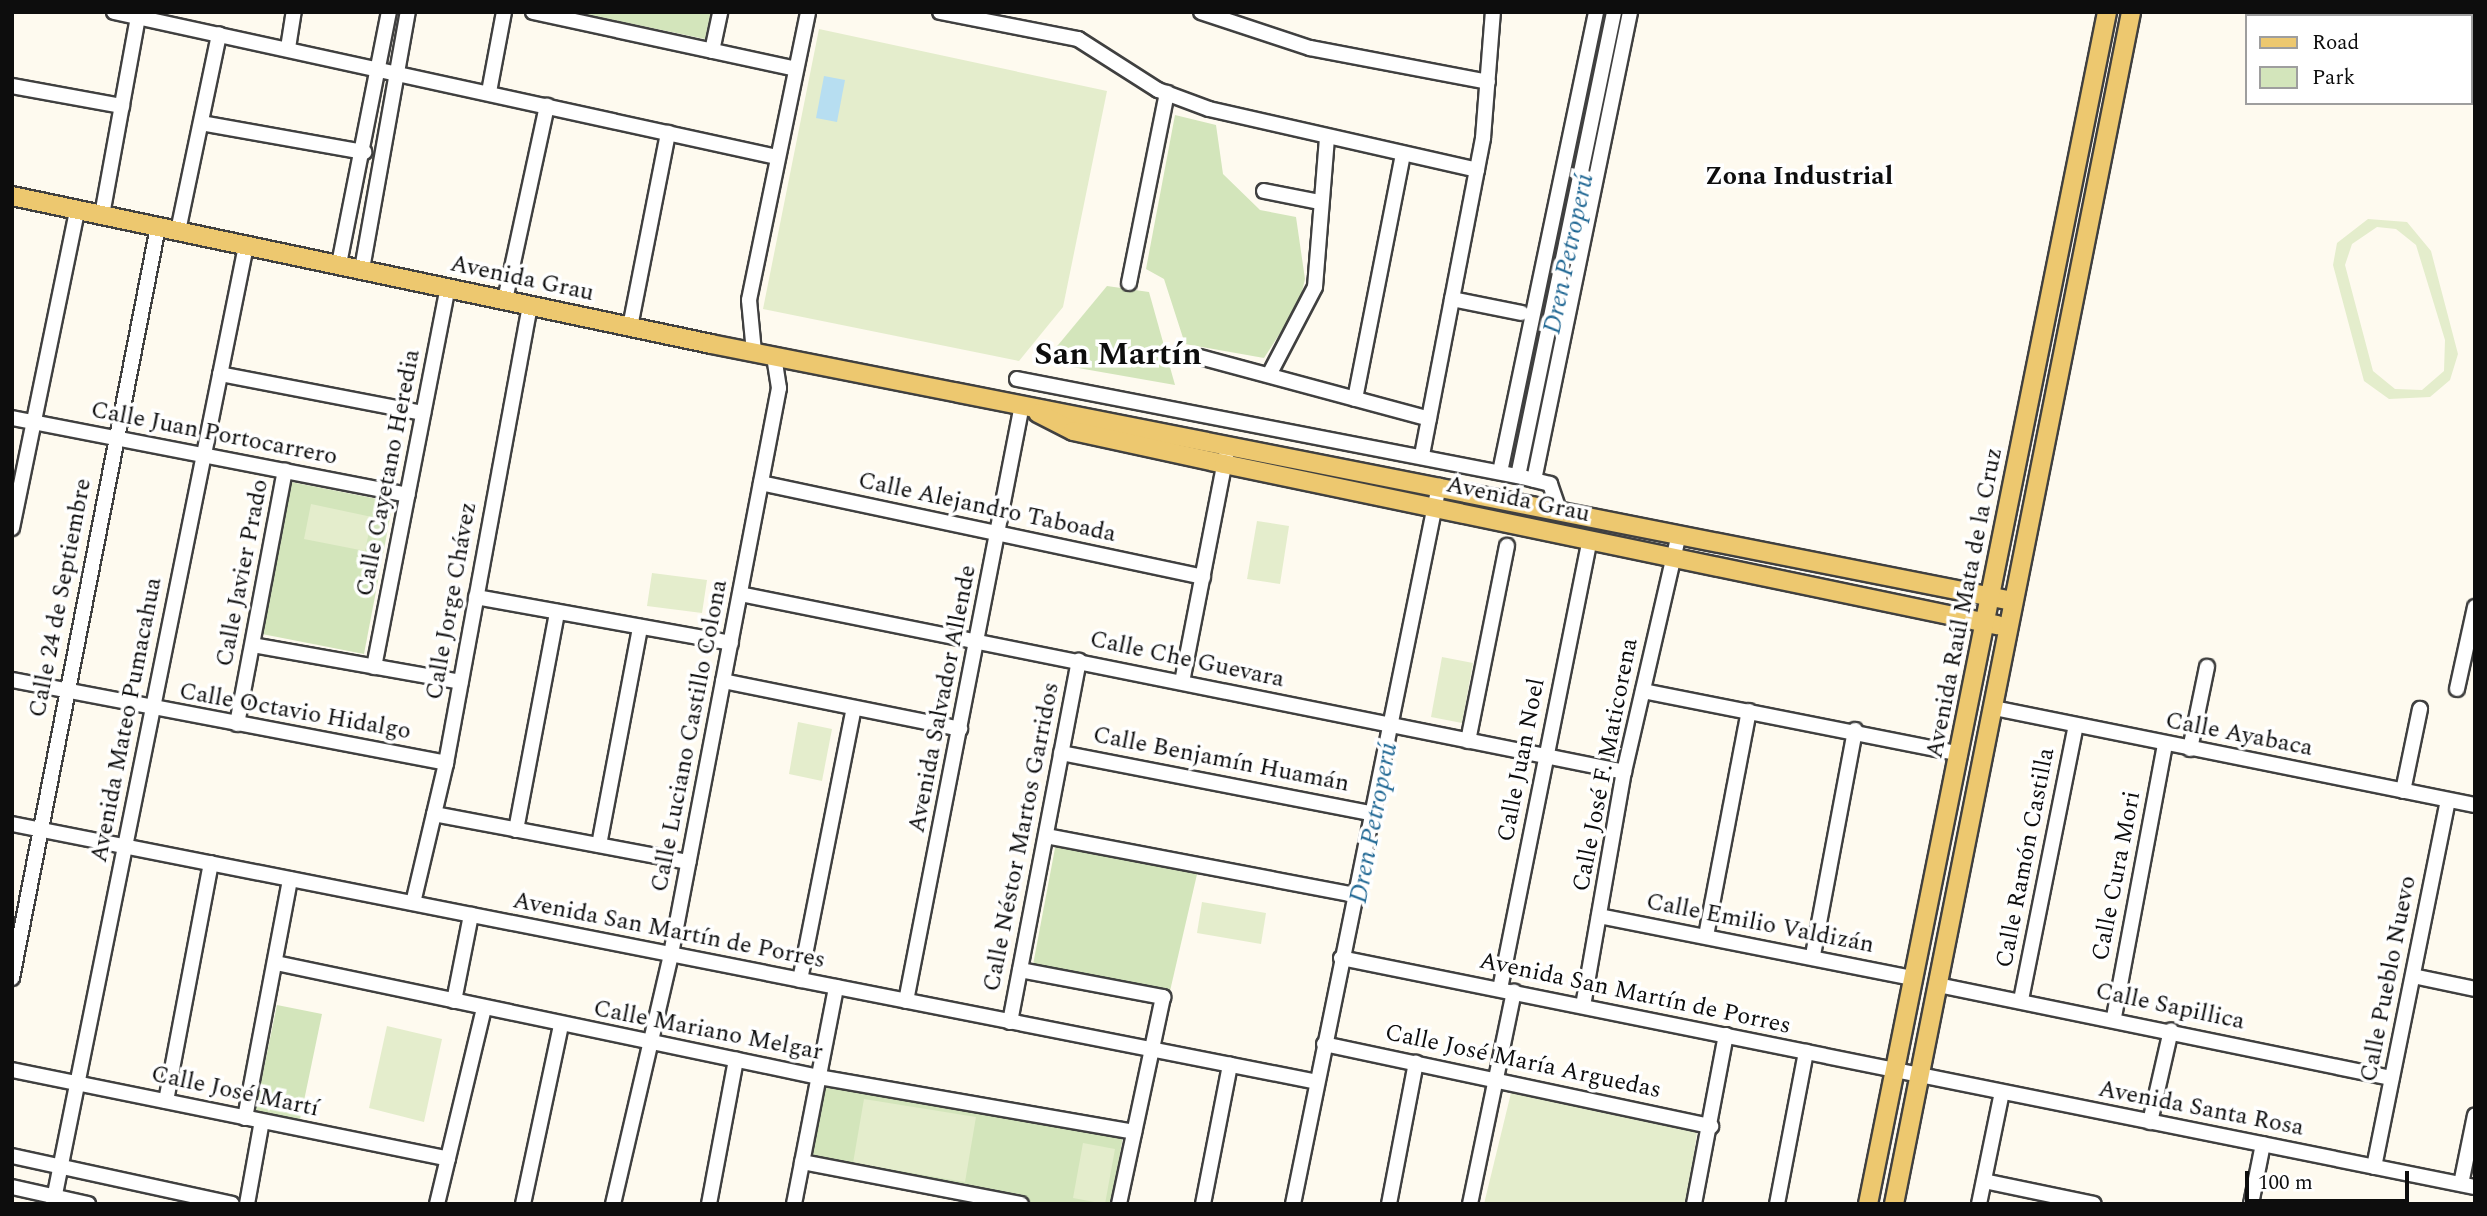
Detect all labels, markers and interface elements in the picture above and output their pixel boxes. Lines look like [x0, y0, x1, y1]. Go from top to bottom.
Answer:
legend [2246, 14, 2473, 105]
text: Road [2312, 27, 2359, 59]
text: Park [2312, 62, 2355, 94]
district label: Zona Industrial [1705, 161, 1893, 193]
water label: Dren Petroperú [1537, 171, 1601, 337]
street label: Avenida Grau [448, 250, 596, 308]
district label: San Martín [1034, 336, 1202, 374]
street label: Calle Cayetano Heredia [351, 347, 427, 599]
street label: Calle Juan Portocarrero [88, 396, 340, 472]
street label: Avenida Raúl Mata de la Cruz [1921, 445, 2009, 761]
street label: Calle Alejandro Taboada [856, 467, 1118, 549]
street label: Avenida Grau [1444, 471, 1592, 529]
street label: Calle 24 de Septiembre [24, 476, 98, 720]
street label: Calle Javier Prado [211, 477, 275, 669]
street label: Calle Jorge Chávez [420, 500, 484, 702]
street label: Avenida Salvador Allende [903, 563, 983, 835]
street label: Avenida Mateo Pumacahua [85, 575, 169, 865]
street label: Calle Luciano Castillo Colona [646, 577, 734, 895]
street label: Calle Che Guevara [1087, 625, 1287, 695]
street label: Calle José F. Maticorena [1567, 636, 1645, 894]
street label: Calle Juan Noel [1492, 676, 1552, 844]
street label: Calle Octavio Hidalgo [177, 677, 413, 747]
street label: Calle Néstor Martos Garridos [978, 680, 1066, 994]
street label: Calle Ayabaca [2163, 707, 2315, 763]
street label: Calle Benjamín Huamán [1090, 721, 1352, 799]
water label: Dren Petroperú [1343, 740, 1405, 906]
street label: Calle Ramón Castilla [1991, 746, 2061, 970]
street label: Calle Cura Mori [2086, 789, 2148, 963]
street label: Calle Pueblo Nuevo [2355, 873, 2423, 1085]
street label: Avenida San Martín de Porres [510, 887, 828, 975]
street label: Calle Emilio Valdizán [1644, 888, 1876, 960]
street label: Avenida San Martín de Porres [1477, 947, 1793, 1041]
street label: Calle Sapillica [2093, 977, 2247, 1037]
street label: Calle Mariano Melgar [591, 995, 825, 1067]
street label: Calle José María Arguedas [1382, 1019, 1664, 1105]
street label: Calle José Martí [148, 1060, 322, 1124]
street label: Avenida Santa Rosa [2096, 1075, 2306, 1143]
scale bar [2249, 1156, 2414, 1200]
text: 100 m [2258, 1167, 2313, 1199]

